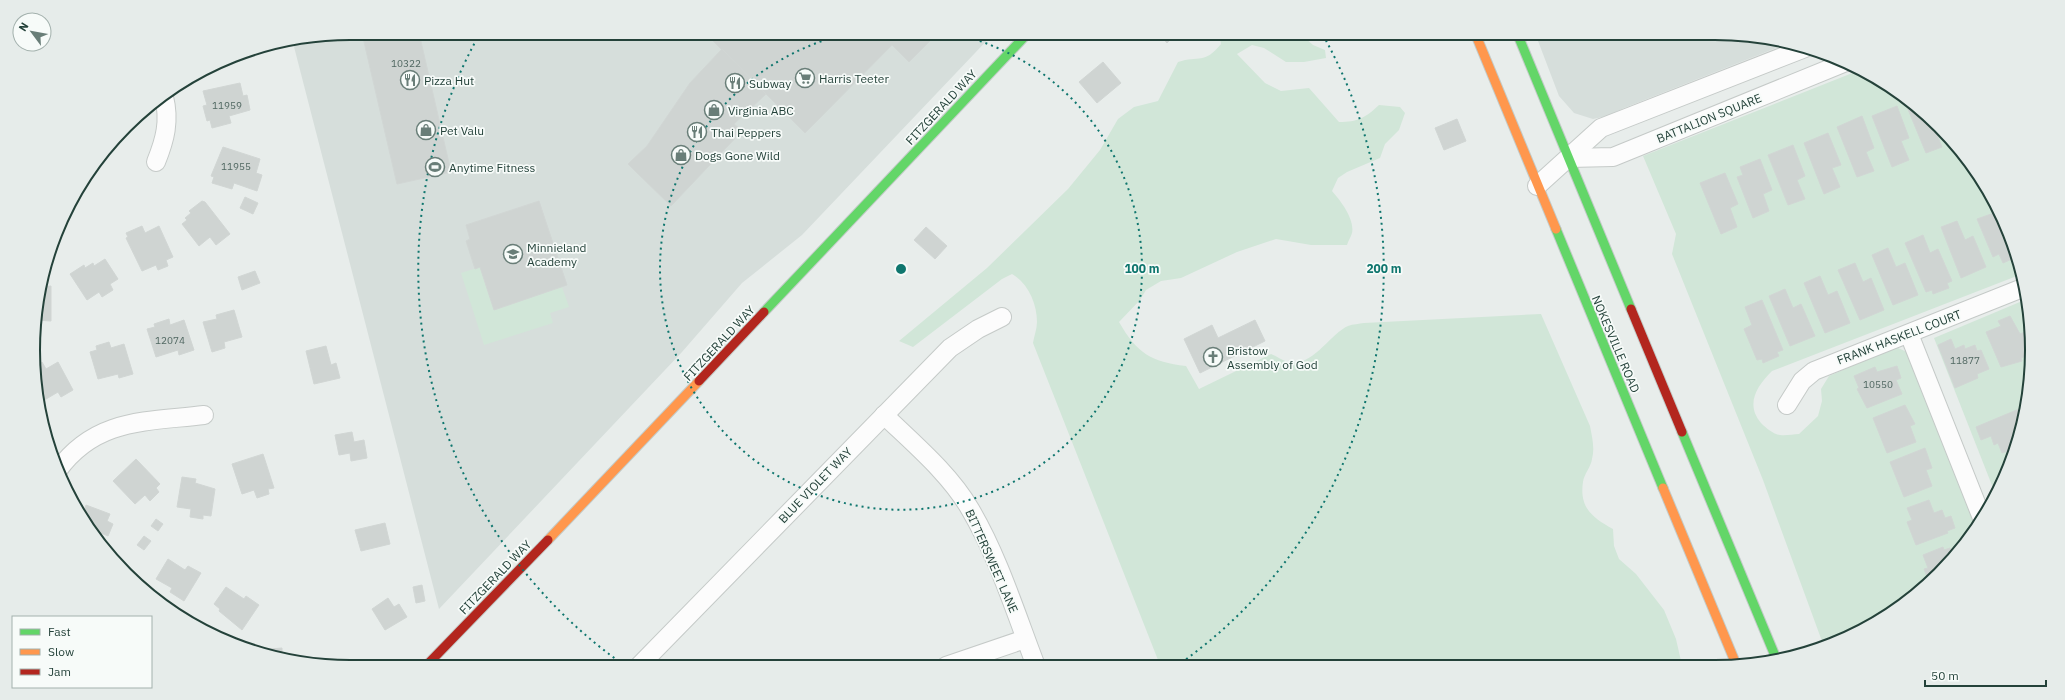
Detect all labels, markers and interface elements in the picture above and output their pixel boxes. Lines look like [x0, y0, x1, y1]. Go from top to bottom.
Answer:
north arrow [12, 12, 52, 52]
text: N [15, 20, 32, 34]
house number: 10322 [391, 57, 421, 70]
street label: FITZGERALD WAY [902, 66, 980, 148]
supermarket icon: Harris Teeter [794, 67, 816, 89]
restaurant icon: Pizza Hut [399, 69, 421, 91]
place label: Harris Teeter [819, 71, 889, 86]
restaurant icon: Subway [724, 72, 746, 94]
place label: Pizza Hut [424, 73, 474, 88]
place label: Subway [749, 76, 791, 91]
street label: BATTALION SQUARE [1654, 90, 1764, 146]
house number: 11959 [212, 99, 242, 112]
shop icon: Virginia ABC [703, 99, 725, 121]
place label: Virginia ABC [728, 103, 794, 118]
shop icon: Pet Valu [415, 119, 437, 141]
restaurant icon: Thai Peppers [686, 121, 708, 143]
place label: Pet Valu [440, 123, 484, 138]
place label: Thai Peppers [711, 125, 781, 140]
shop icon: Dogs Gone Wild [670, 144, 692, 166]
place label: Dogs Gone Wild [695, 148, 780, 163]
sports icon: Anytime Fitness [424, 156, 446, 178]
house number: 11955 [221, 160, 251, 173]
place label: Anytime Fitness [449, 160, 536, 175]
place label: Minnieland Academy [527, 240, 586, 269]
school or university icon: Minnieland Academy [502, 243, 524, 265]
text: 100 m [1124, 261, 1160, 276]
text: 200 m [1366, 261, 1402, 276]
centre of rings [894, 262, 908, 276]
street label: NOKESVILLE ROAD [1589, 293, 1643, 395]
street label: FITZGERALD WAY [680, 302, 758, 384]
street label: FRANK HASKELL COURT [1835, 306, 1963, 368]
house number: 12074 [155, 334, 185, 347]
place label: Bristow Assembly of God [1227, 343, 1318, 372]
church icon: Bristow Assembly of God [1202, 346, 1224, 368]
house number: 11877 [1950, 354, 1980, 367]
house number: 10550 [1863, 378, 1893, 391]
street label: BLUE VIOLET WAY [775, 444, 855, 526]
street label: BITTERSWEET LANE [962, 507, 1022, 615]
street label: FITZGERALD WAY [456, 537, 534, 617]
legend [12, 616, 152, 688]
text: Fast [48, 624, 71, 639]
text: Slow [48, 644, 74, 659]
scale bar [1925, 662, 2046, 688]
text: Jam [48, 664, 71, 679]
text: 50 m [1931, 668, 1959, 683]

